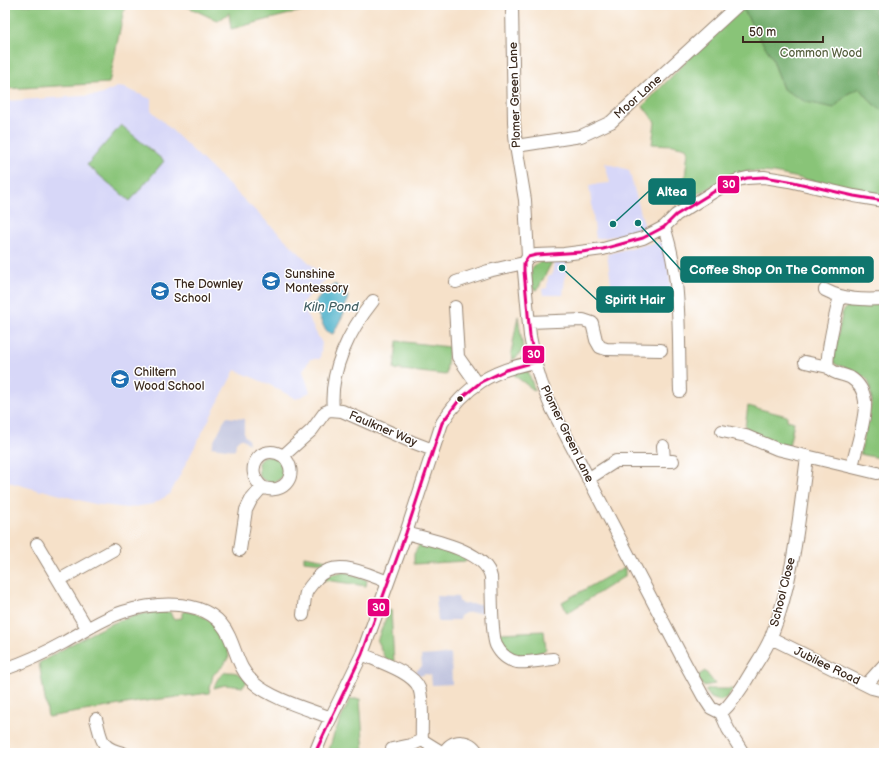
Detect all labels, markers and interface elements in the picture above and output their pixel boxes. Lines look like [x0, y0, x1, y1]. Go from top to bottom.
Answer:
scale bar [743, 18, 823, 44]
text: 50 m [749, 25, 776, 40]
street label: Plomer Green Lane [506, 42, 524, 148]
park label: Common Wood [780, 46, 862, 61]
street label: Moor Lane [611, 72, 665, 122]
line badge: 30 [717, 175, 740, 194]
text: 30 [722, 178, 736, 191]
callout: Altea [649, 179, 695, 204]
text: Altea [656, 184, 687, 200]
callout: Coffee Shop On The Common [681, 257, 873, 282]
text: Coffee Shop On The Common [689, 262, 865, 278]
place label: Sunshine Montessory [285, 267, 349, 296]
school or university icon: Sunshine Montessory [260, 270, 282, 292]
place label: The Downley School [174, 277, 244, 306]
school or university icon: The Downley School [149, 280, 171, 302]
callout: Spirit Hair [597, 287, 673, 312]
text: Spirit Hair [605, 292, 666, 308]
water label: Kiln Pond [303, 299, 359, 315]
line badge: 30 [522, 345, 545, 364]
text: 30 [527, 348, 541, 361]
place label: Chiltern Wood School [134, 365, 204, 394]
school or university icon: Chiltern Wood School [109, 368, 131, 390]
street label: Plomer Green Lane [537, 383, 597, 485]
unlabelled marker [455, 394, 465, 404]
street label: Faulkner Way [347, 408, 420, 450]
street label: School Close [767, 556, 799, 628]
line badge: 30 [367, 598, 390, 617]
text: 30 [372, 601, 386, 614]
street label: Jubilee Road [792, 644, 863, 688]

